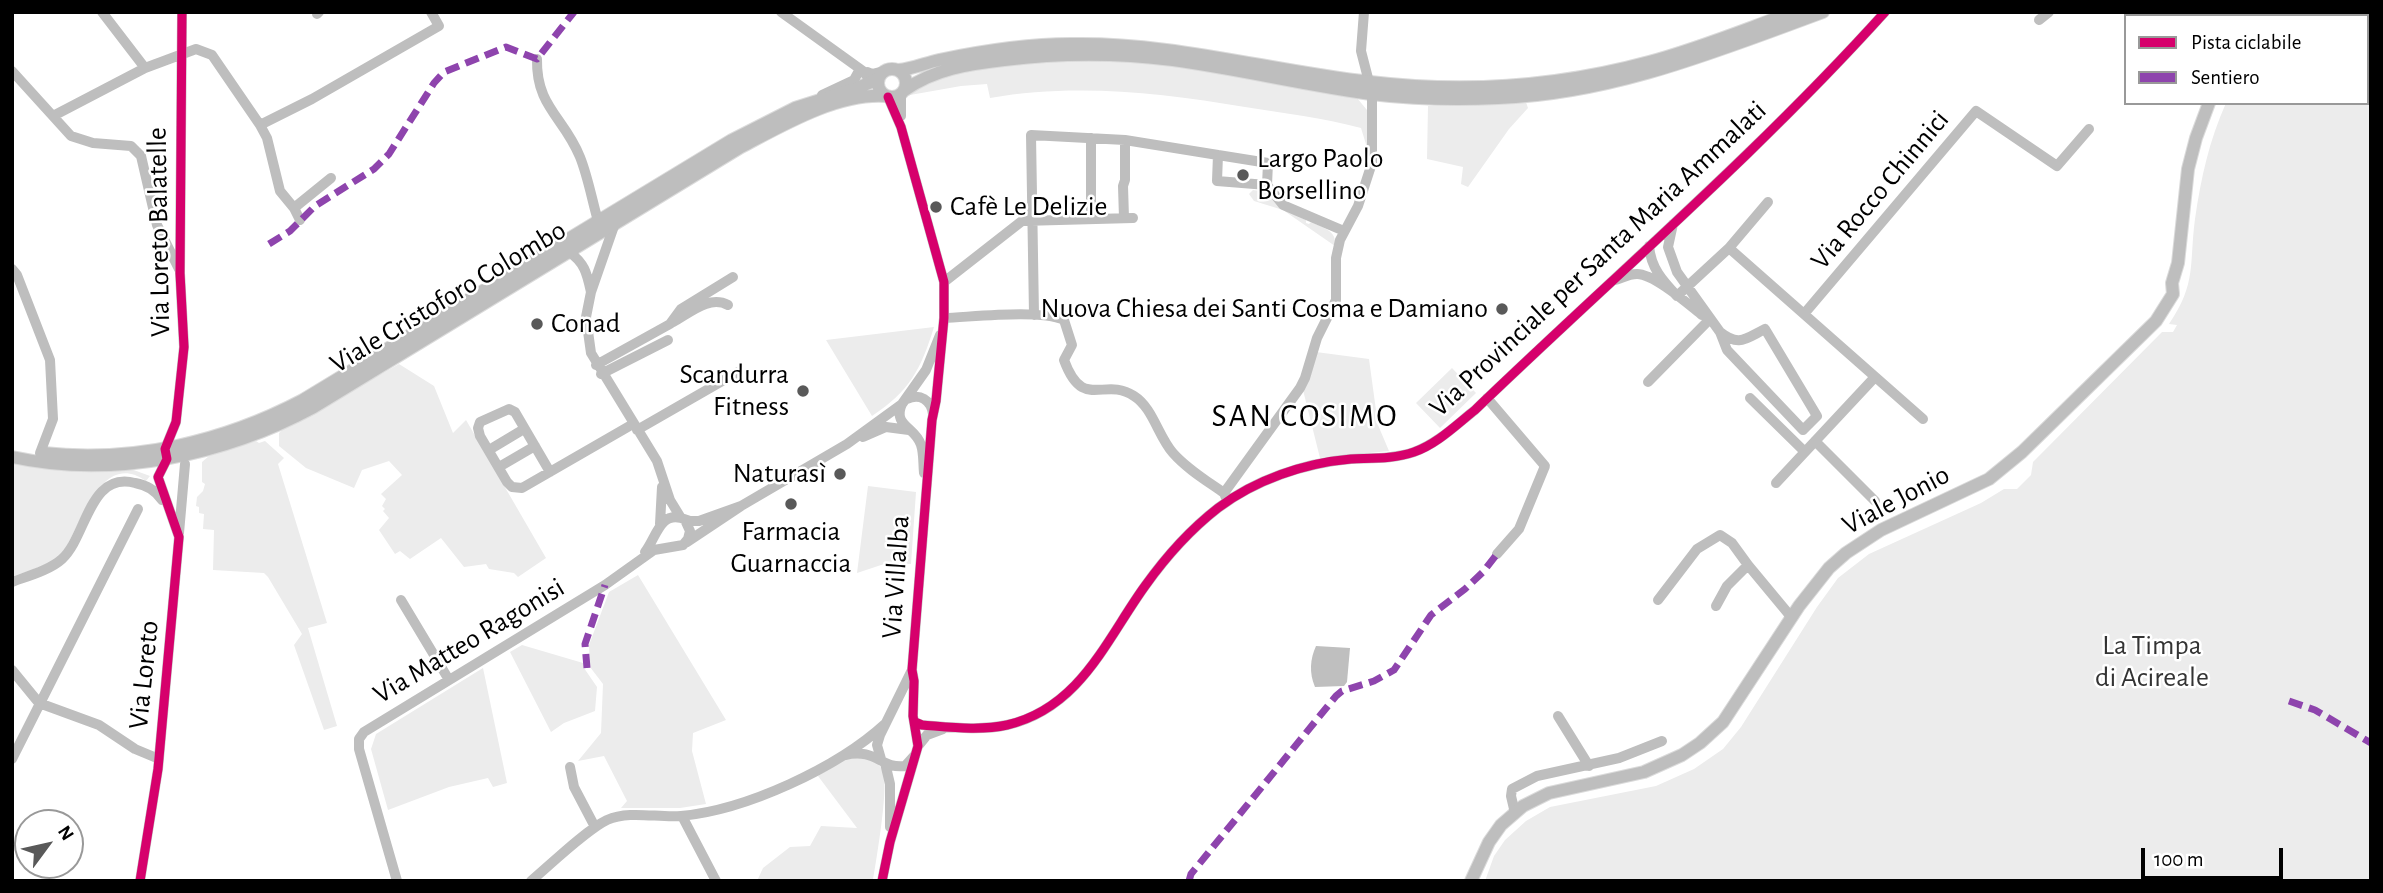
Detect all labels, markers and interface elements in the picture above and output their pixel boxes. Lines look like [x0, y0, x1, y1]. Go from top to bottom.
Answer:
legend [2124, 14, 2369, 105]
text: Pista ciclabile [2191, 32, 2302, 53]
text: Sentiero [2191, 67, 2260, 88]
street label: Via Provinciale per Santa Maria Ammalati [1423, 94, 1773, 424]
street label: Via Rocco Chinnici [1804, 104, 1956, 276]
street label: Via Loreto Balatelle [140, 127, 178, 337]
place label: Largo Paolo Borsellino [1257, 142, 1384, 208]
marker: Largo Paolo Borsellino [1235, 167, 1251, 183]
place label: Cafè Le Delizie [950, 190, 1107, 224]
marker: Cafè Le Delizie [928, 199, 944, 215]
street label: Viale Cristoforo Colombo [324, 213, 572, 381]
place label: Nuova Chiesa dei Santi Cosma e Damiano [1041, 292, 1488, 326]
marker: Nuova Chiesa dei Santi Cosma e Damiano [1494, 301, 1510, 317]
place label: Conad [551, 307, 620, 341]
marker: Conad [529, 316, 545, 332]
place label: Scandurra Fitness [679, 358, 789, 424]
marker: Scandurra Fitness [795, 383, 811, 399]
district label: SAN COSIMO [1213, 397, 1397, 435]
place label: Naturasì [733, 457, 826, 491]
street label: Viale Jonio [1837, 458, 1955, 542]
marker: Naturasì [832, 466, 848, 482]
marker: Farmacia Guarnaccia [783, 496, 799, 512]
street label: Via Villalba [875, 514, 917, 640]
place label: Farmacia Guarnaccia [731, 515, 851, 581]
street label: Via Matteo Ragonisi [367, 571, 571, 711]
street label: Via Loreto [122, 619, 166, 731]
park label: La Timpa di Acireale [2095, 629, 2209, 695]
north arrow [14, 809, 84, 879]
text: N [54, 823, 77, 844]
scale bar [2145, 834, 2287, 878]
text: 100 m [2154, 849, 2204, 870]

